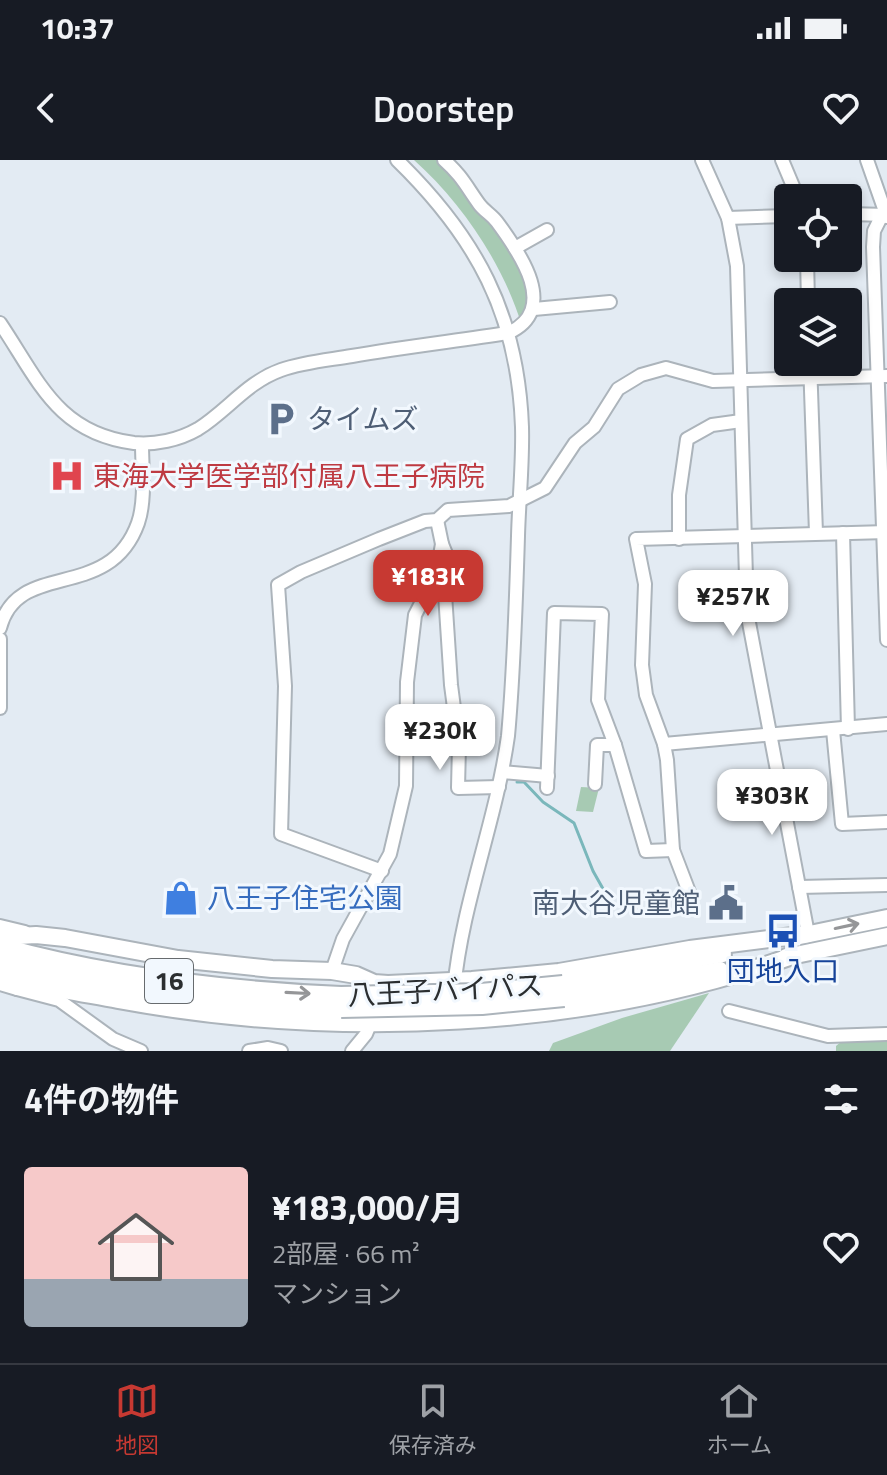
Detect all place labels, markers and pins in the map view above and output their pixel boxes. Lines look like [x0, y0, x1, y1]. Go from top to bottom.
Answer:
place label: タイムズ [307, 397, 418, 440]
parking icon: タイムズ [262, 400, 300, 438]
place label: 東海大学医学部付属八王子病院 [93, 454, 485, 497]
hospital icon: 東海大学医学部付属八王子病院 [48, 457, 86, 495]
pin: ¥183K [372, 550, 484, 618]
pin: ¥257K [677, 570, 789, 638]
pin: ¥230K [384, 704, 496, 772]
pin: ¥303K [716, 769, 828, 837]
place label: 八王子住宅公園 [207, 876, 403, 919]
shop icon: 八王子住宅公園 [162, 879, 200, 917]
place label: 南大谷児童館 [532, 881, 700, 924]
public building icon: 南大谷児童館 [707, 884, 745, 922]
bus stop icon: 団地入口 [764, 912, 802, 950]
place label: 団地入口 [727, 949, 839, 992]

